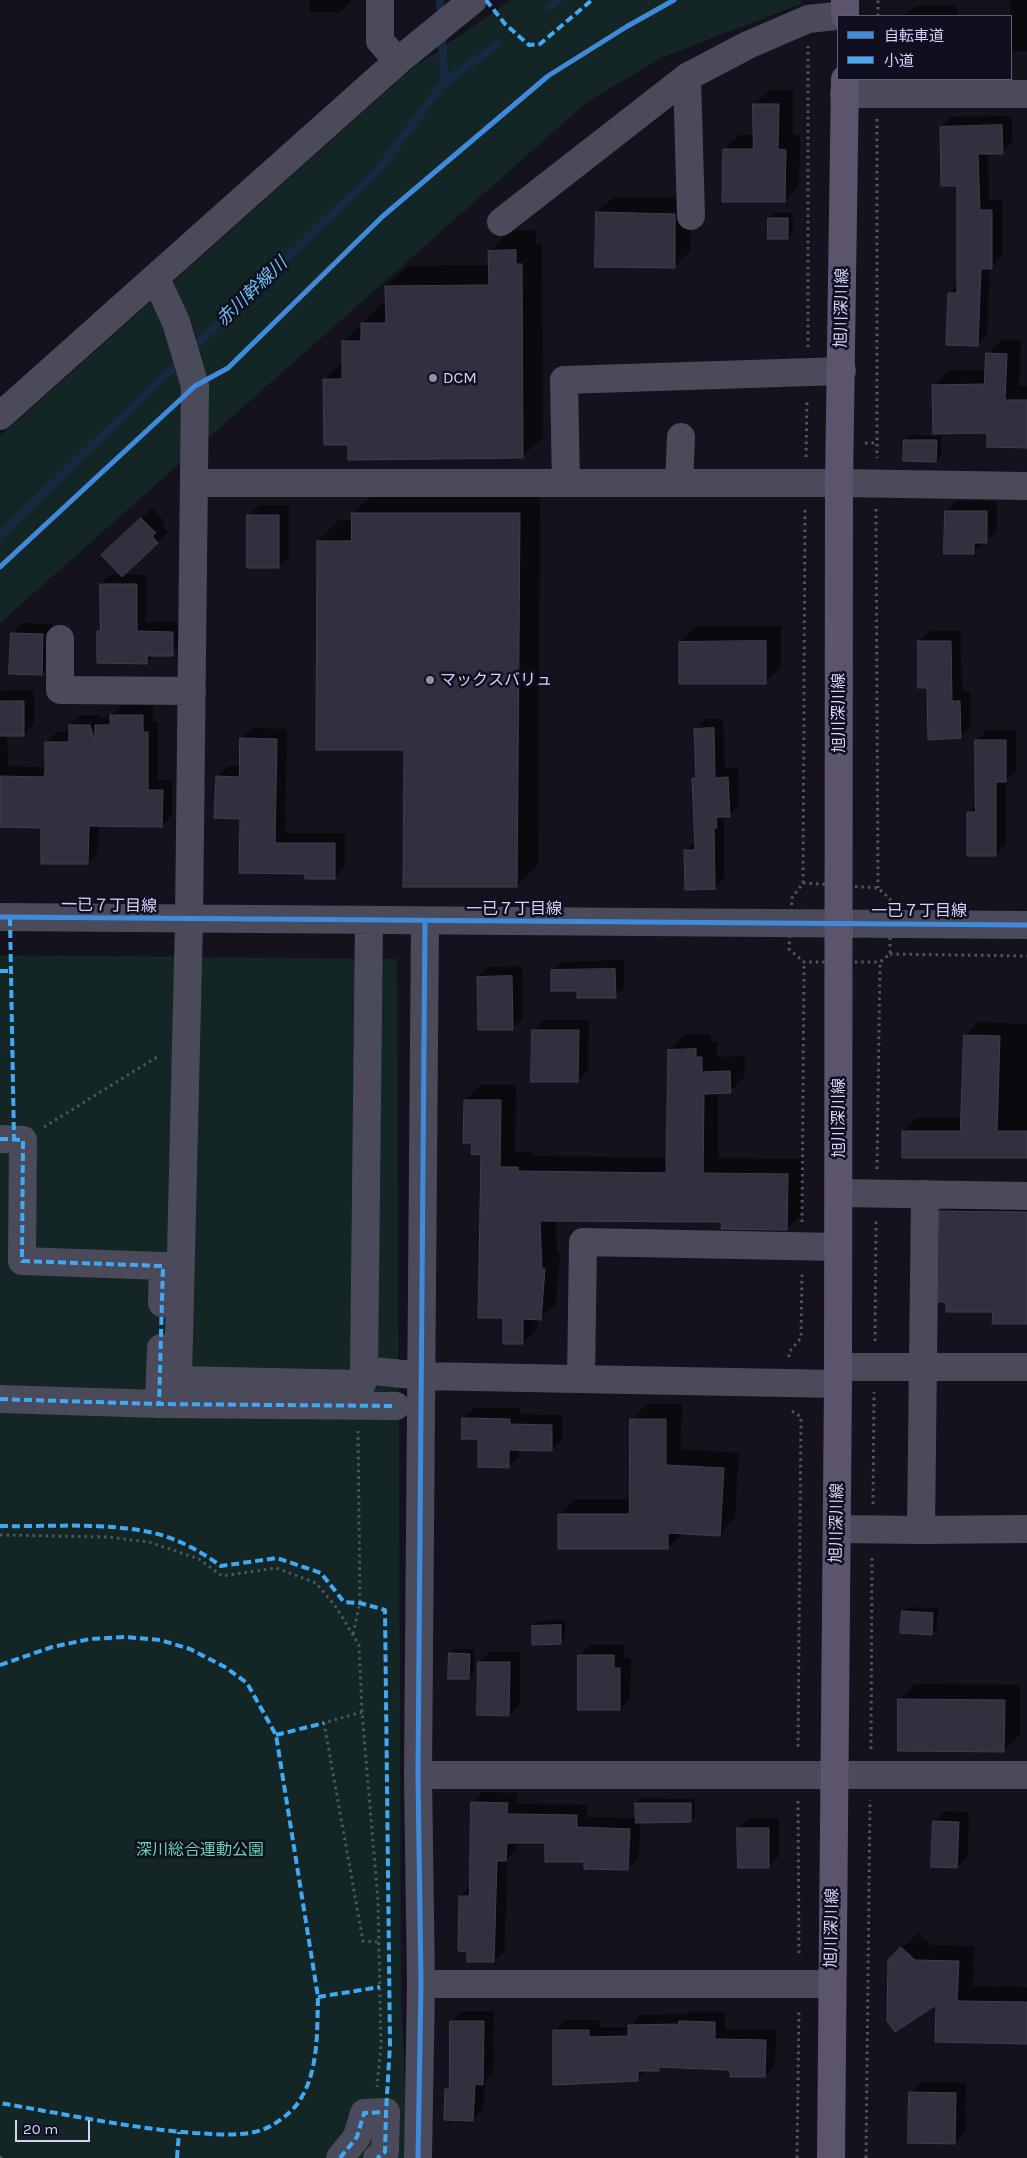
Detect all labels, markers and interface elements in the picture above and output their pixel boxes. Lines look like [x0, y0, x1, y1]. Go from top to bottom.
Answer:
legend [837, 15, 1012, 80]
text: 自転車道 [884, 27, 944, 45]
text: 小道 [884, 52, 914, 70]
water label: 赤川幹線川 [212, 253, 292, 331]
street label: 旭川深川線 [832, 268, 852, 348]
place label: DCM [443, 368, 477, 388]
marker: DCM [427, 372, 439, 384]
place label: マックスバリュ [440, 670, 552, 690]
street label: 旭川深川線 [829, 673, 849, 753]
marker: マックスバリュ [424, 674, 436, 686]
street label: 一已７丁目線 [61, 896, 157, 916]
street label: 一已７丁目線 [466, 899, 562, 919]
street label: 一已７丁目線 [871, 901, 967, 921]
street label: 旭川深川線 [829, 1078, 849, 1158]
street label: 旭川深川線 [827, 1483, 847, 1563]
park label: 深川総合運動公園 [136, 1840, 264, 1860]
street label: 旭川深川線 [822, 1888, 842, 1968]
scale bar [18, 2110, 92, 2142]
text: 20 m [23, 2120, 58, 2138]

